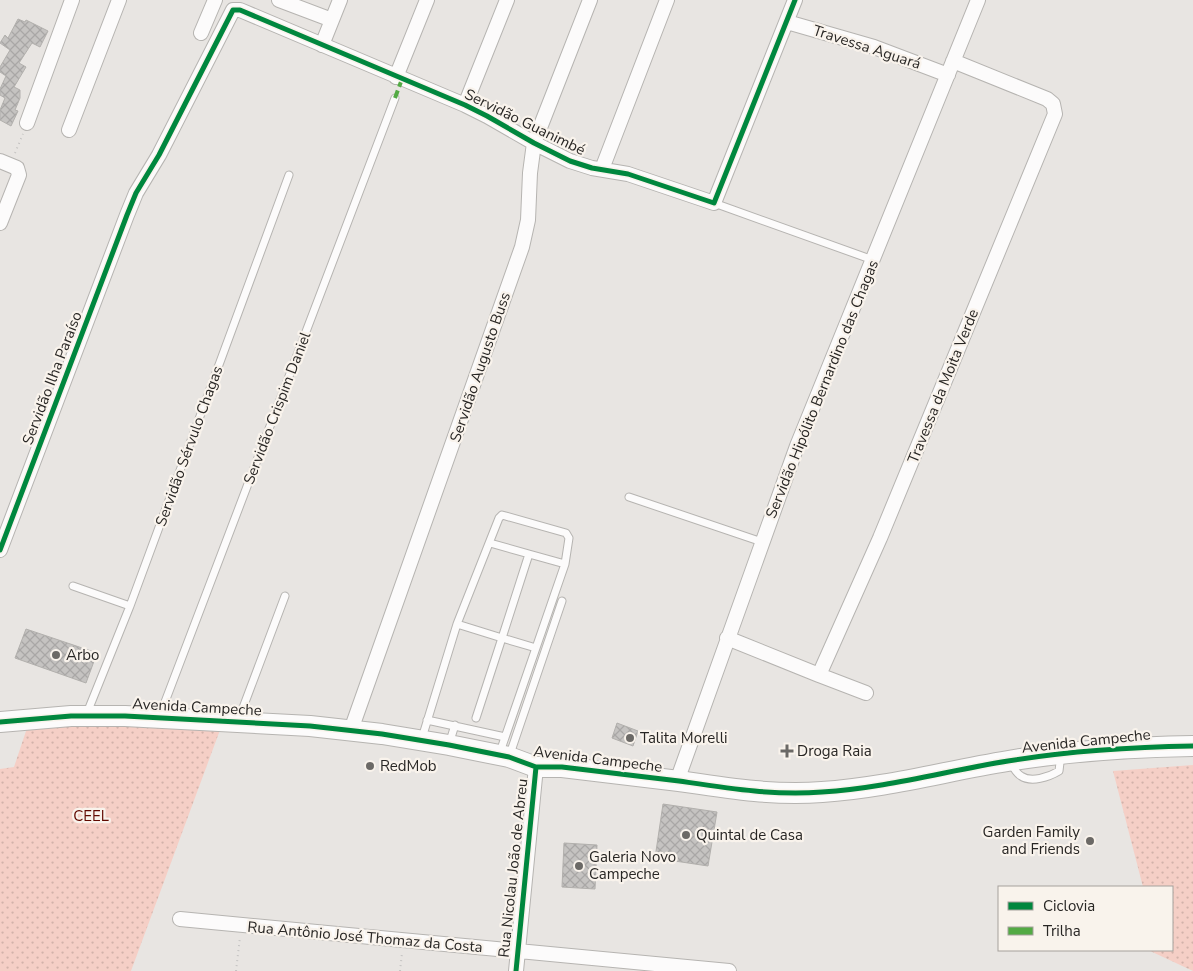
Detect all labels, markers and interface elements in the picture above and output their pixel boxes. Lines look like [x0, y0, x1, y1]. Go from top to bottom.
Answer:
street label: Travessa Aguará [811, 20, 923, 74]
street label: Servidão Guanimbé [461, 84, 589, 160]
street label: Servidão Hipólito Bernardino das Chagas [761, 257, 883, 521]
street label: Servidão Augusto Buss [445, 289, 515, 445]
street label: Travessa da Moita Verde [903, 306, 983, 466]
street label: Servidão Ilha Paraíso [17, 309, 87, 447]
street label: Servidão Crispim Daniel [239, 328, 316, 487]
street label: Servidão Sérvulo Chagas [151, 363, 227, 529]
place label: Arbo [66, 645, 99, 665]
marker: Arbo [50, 649, 62, 661]
street label: Avenida Campeche [132, 694, 262, 720]
street label: Avenida Campeche [1021, 724, 1151, 758]
place label: Talita Morelli [640, 728, 728, 748]
marker: Talita Morelli [624, 732, 636, 744]
street label: Avenida Campeche [533, 741, 663, 777]
place label: Droga Raia [797, 741, 872, 761]
marker: Droga Raia [781, 745, 793, 757]
place label: RedMob [380, 756, 437, 776]
marker: RedMob [364, 760, 376, 772]
street label: Rua Nicolau João de Abreu [494, 777, 532, 959]
park label: CEEL [73, 806, 109, 826]
place label: Garden Family and Friends [983, 822, 1080, 859]
place label: Quintal de Casa [696, 825, 803, 845]
marker: Quintal de Casa [680, 829, 692, 841]
marker: Garden Family and Friends [1084, 835, 1096, 847]
place label: Galeria Novo Campeche [589, 847, 676, 884]
marker: Galeria Novo Campeche [573, 860, 585, 872]
legend [998, 886, 1173, 951]
text: Ciclovia [1043, 896, 1095, 916]
street label: Rua Antônio José Thomaz da Costa [247, 917, 483, 957]
text: Trilha [1043, 921, 1081, 941]

